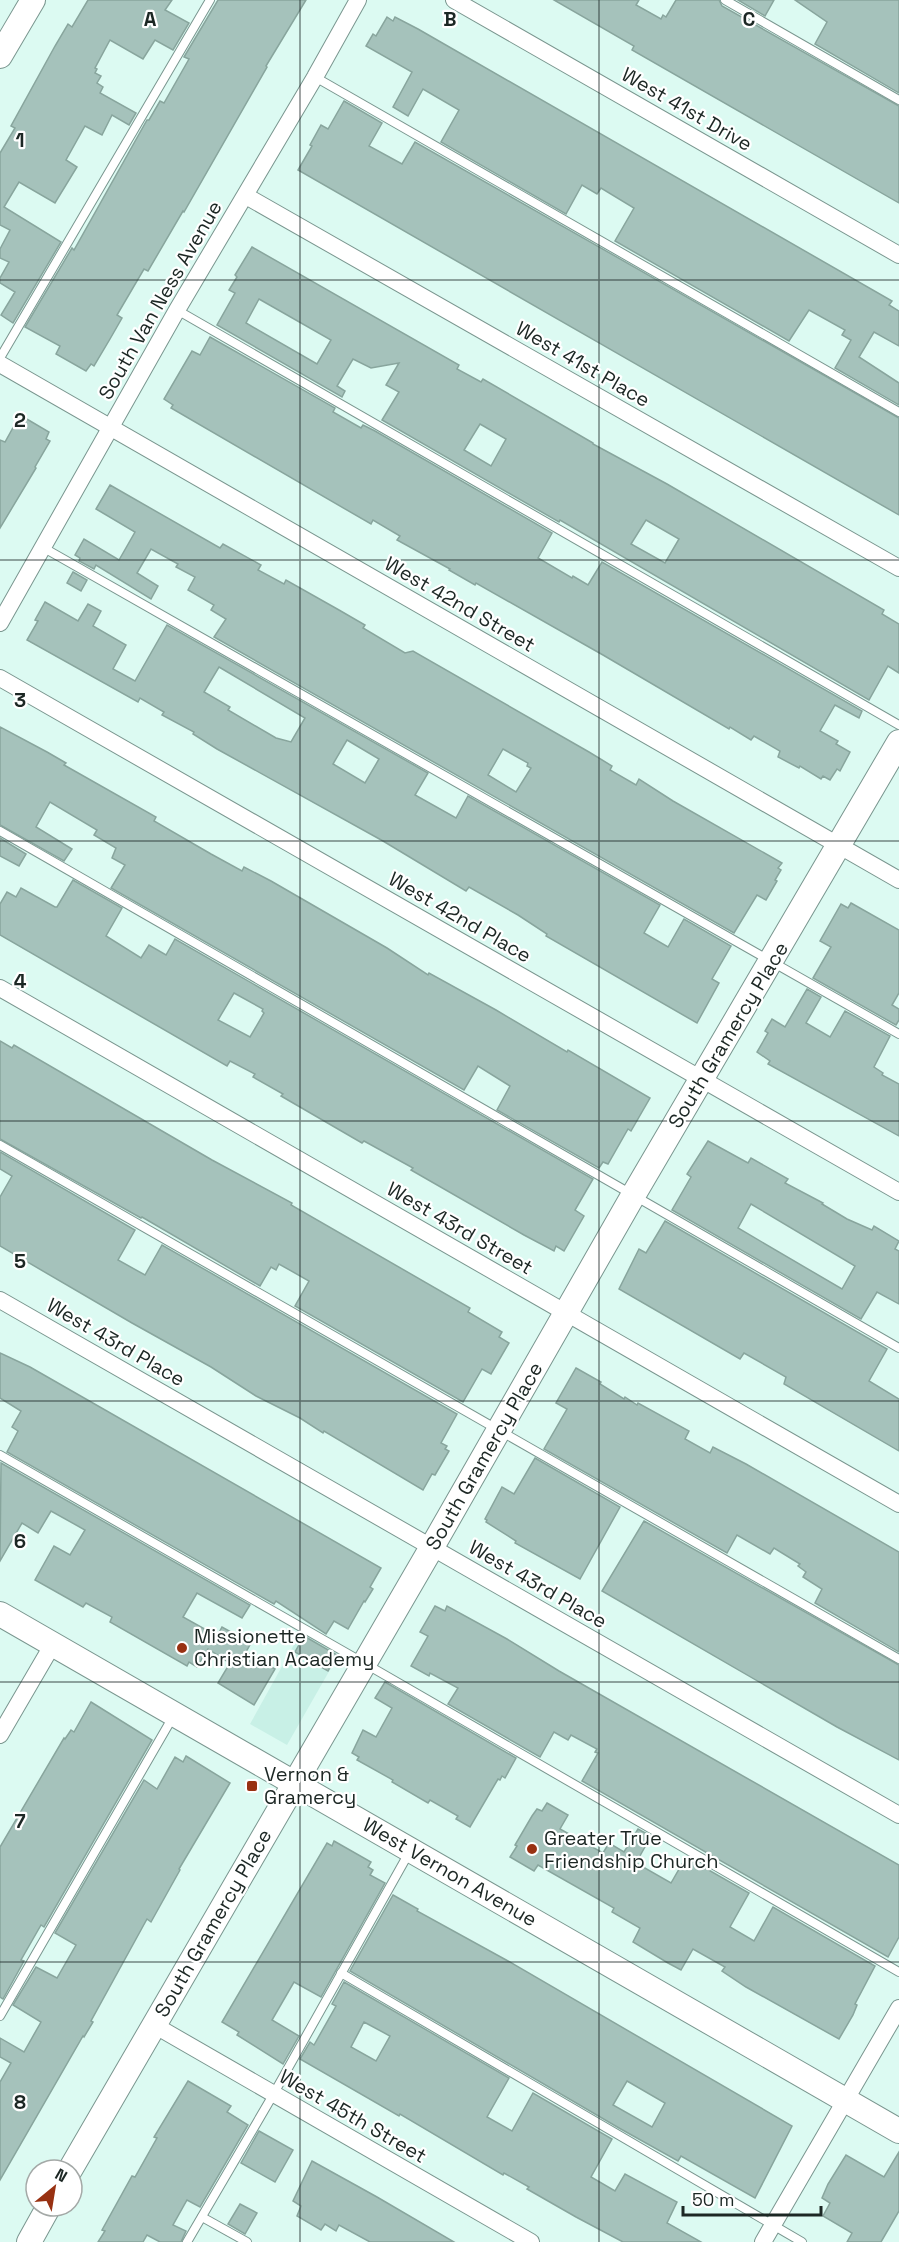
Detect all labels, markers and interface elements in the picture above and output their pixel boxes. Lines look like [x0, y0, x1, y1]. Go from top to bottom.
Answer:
text: A [144, 6, 157, 32]
text: B [443, 6, 457, 32]
text: C [743, 6, 756, 32]
street label: West 41st Drive [617, 61, 757, 157]
text: 1 [15, 127, 25, 153]
street label: South Van Ness Avenue [92, 196, 228, 404]
street label: West 41st Place [511, 315, 655, 413]
text: 2 [14, 407, 26, 433]
street label: West 42nd Street [380, 550, 540, 658]
text: 3 [14, 687, 26, 713]
street label: West 42nd Place [384, 866, 536, 968]
street label: South Gramercy Place [662, 937, 794, 1133]
text: 4 [14, 968, 27, 994]
street label: West 43rd Street [382, 1176, 538, 1280]
text: 5 [14, 1248, 26, 1274]
street label: West 43rd Place [42, 1292, 190, 1392]
street label: South Gramercy Place [420, 1357, 548, 1555]
text: 6 [14, 1528, 26, 1554]
street label: West 43rd Place [464, 1534, 612, 1634]
place label: Missionette Christian Academy [194, 1623, 374, 1672]
marker: Missionette Christian Academy [175, 1641, 189, 1655]
place label: Vernon & Gramercy [264, 1761, 356, 1810]
marker: Vernon & Gramercy [245, 1779, 259, 1793]
text: 7 [14, 1808, 26, 1834]
street label: West Vernon Avenue [358, 1812, 542, 1932]
street label: South Gramercy Place [149, 1824, 277, 2022]
place label: Greater True Friendship Church [544, 1825, 719, 1874]
marker: Greater True Friendship Church [525, 1842, 539, 1856]
street label: West 45th Street [275, 2063, 431, 2169]
text: 8 [14, 2089, 26, 2115]
north arrow [24, 2158, 84, 2218]
text: N [51, 2164, 71, 2187]
scale bar [683, 2179, 821, 2217]
text: 50 m [692, 2188, 734, 2211]

